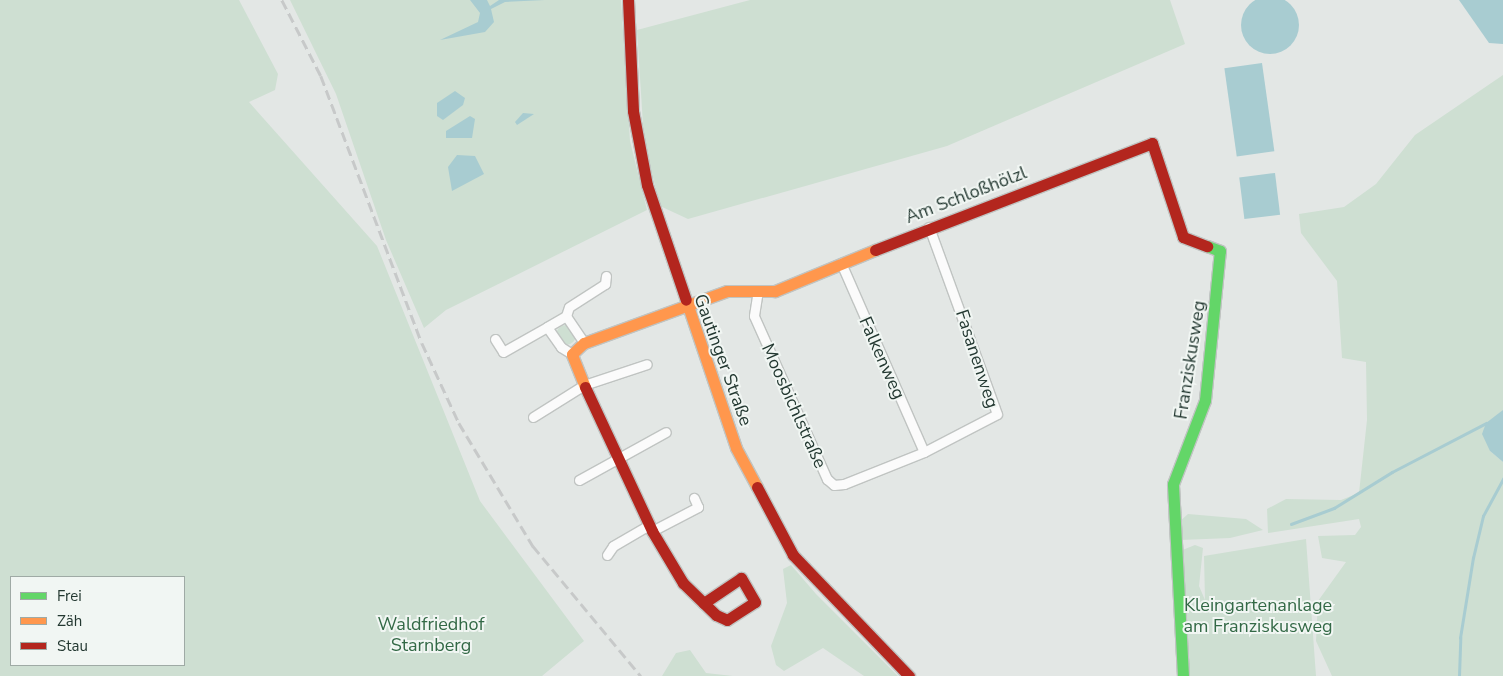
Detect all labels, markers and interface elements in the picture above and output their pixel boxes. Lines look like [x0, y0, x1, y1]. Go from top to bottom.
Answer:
street label: Am Schloßhölzl [902, 162, 1030, 228]
street label: Gautinger Straße [689, 291, 757, 429]
street label: Franziskusweg [1170, 299, 1210, 421]
street label: Fasanenweg [951, 307, 1003, 411]
street label: Falkenweg [854, 313, 910, 403]
street label: Moosbichlstraße [757, 340, 831, 472]
legend [10, 576, 185, 666]
text: Frei [57, 586, 82, 606]
park label: Kleingartenanlage am Franziskusweg [1183, 595, 1333, 638]
text: Zäh [57, 611, 82, 631]
park label: Waldfriedhof Starnberg [378, 614, 484, 656]
text: Stau [57, 636, 88, 656]

